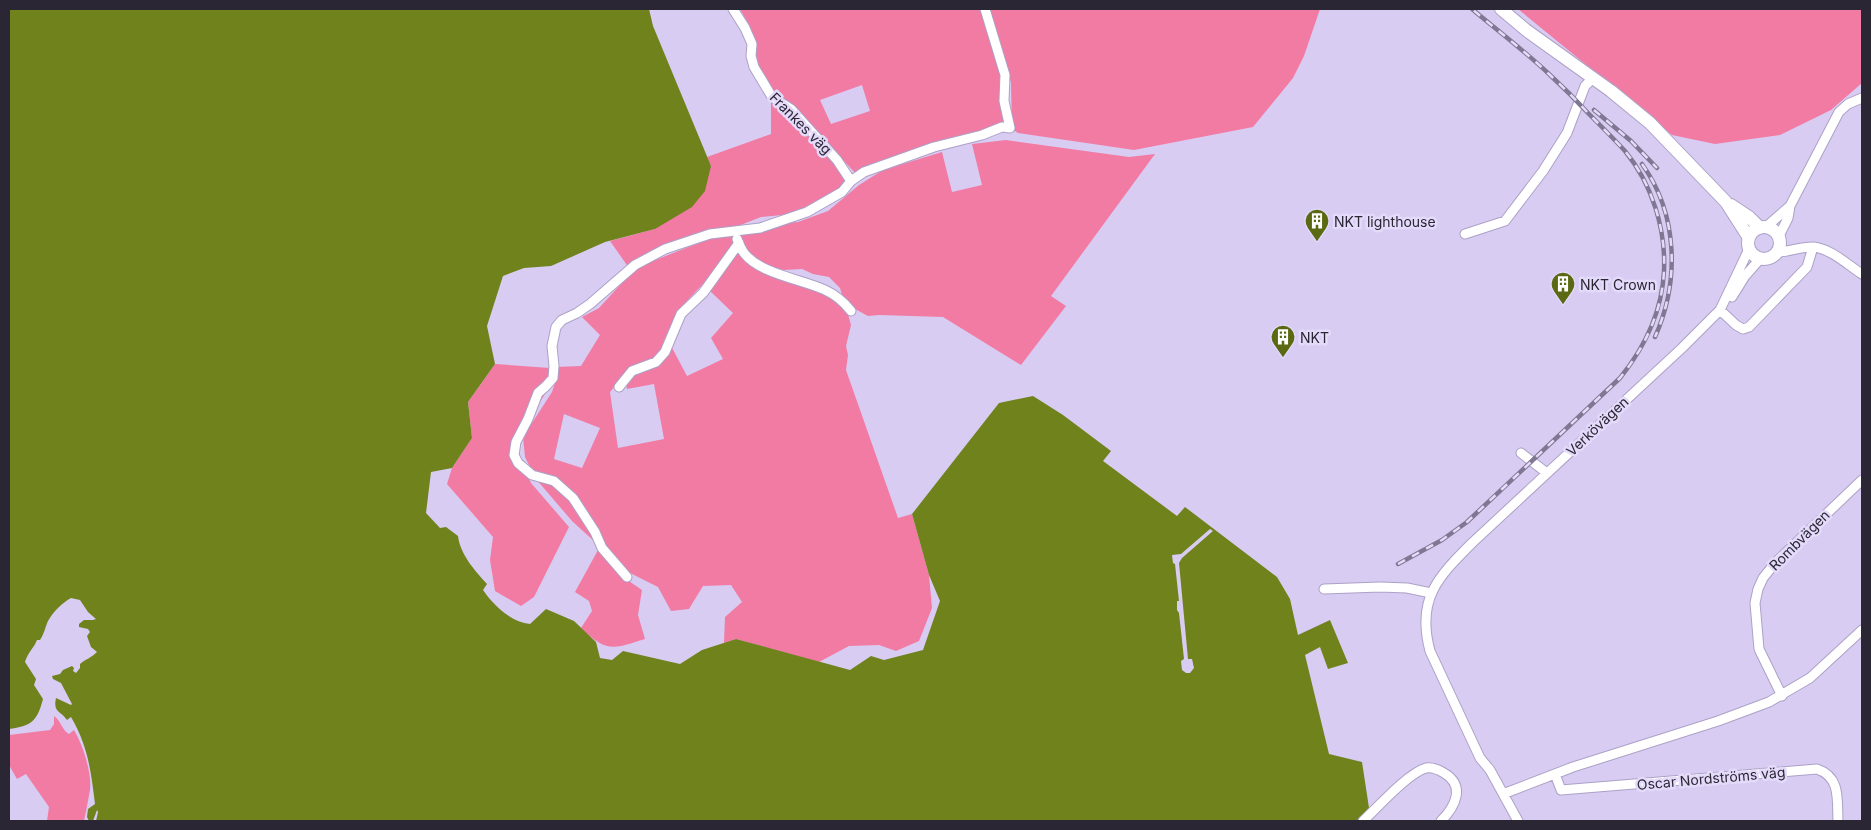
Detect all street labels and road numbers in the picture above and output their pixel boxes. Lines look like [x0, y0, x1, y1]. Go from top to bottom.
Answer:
street label: Frankes väg [767, 89, 835, 157]
street label: Verkövägen [1562, 393, 1632, 459]
street label: Rombvägen [1765, 506, 1833, 574]
street label: Oscar Nordströms väg [1636, 763, 1786, 793]

